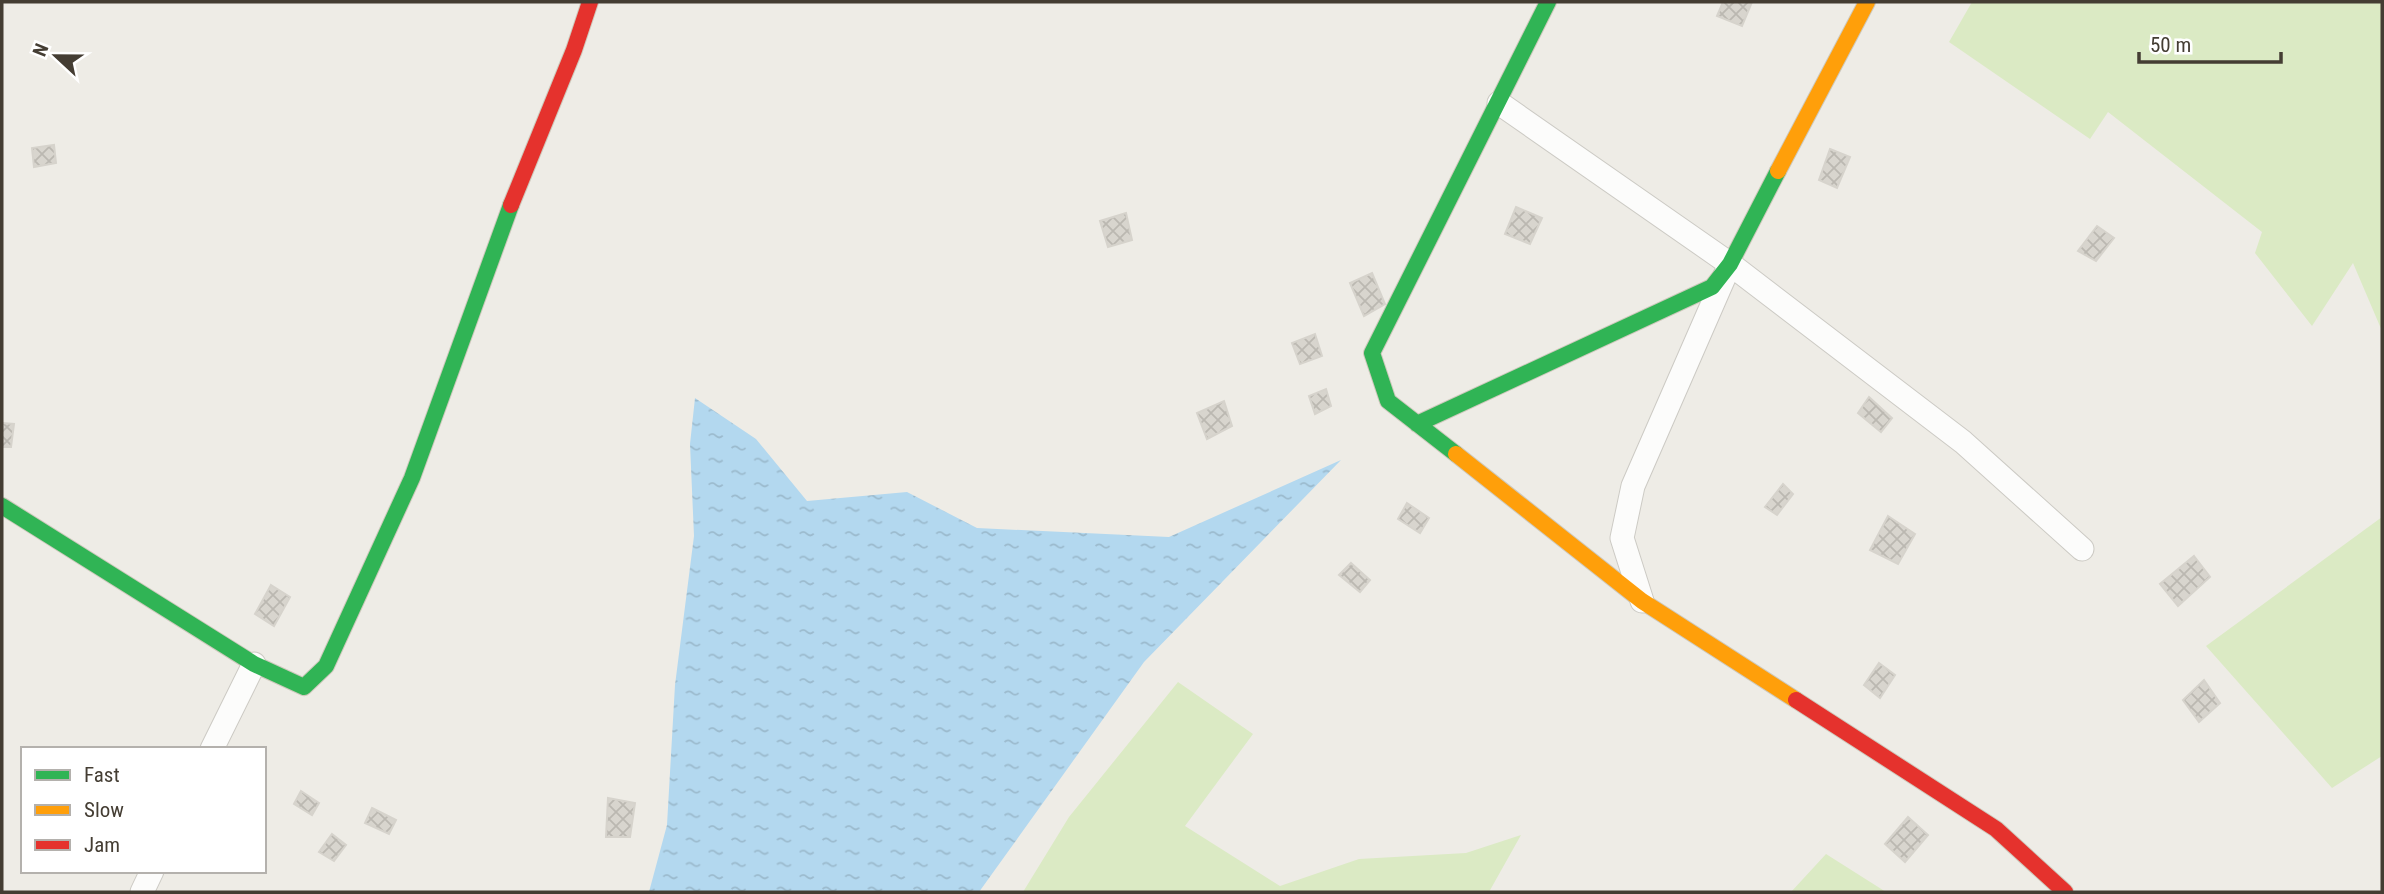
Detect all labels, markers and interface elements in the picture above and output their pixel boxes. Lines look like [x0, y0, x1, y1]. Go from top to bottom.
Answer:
north arrow [21, 21, 91, 91]
scale bar [2139, 21, 2281, 65]
text: 50 m [2150, 33, 2191, 57]
text: N [28, 40, 54, 60]
legend [21, 747, 266, 873]
text: Fast [84, 763, 120, 787]
text: Slow [84, 798, 124, 822]
text: Jam [84, 833, 120, 857]

